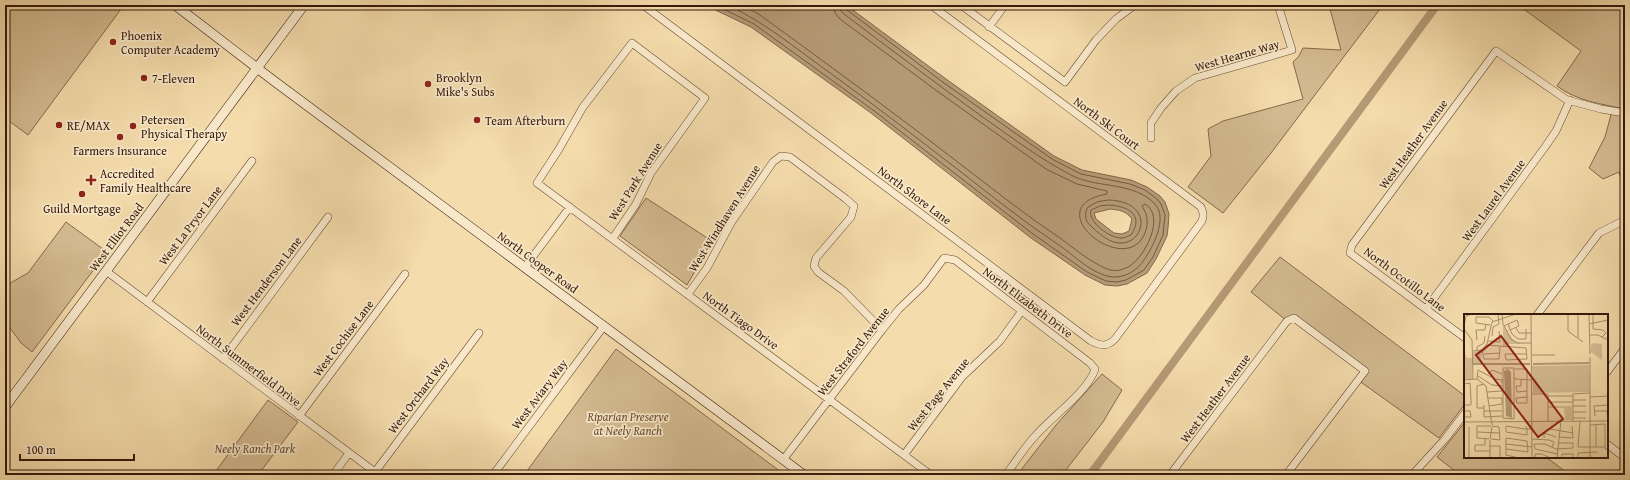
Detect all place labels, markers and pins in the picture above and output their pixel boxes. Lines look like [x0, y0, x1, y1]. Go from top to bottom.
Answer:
place label: Phoenix Computer Academy [121, 27, 220, 58]
marker: Phoenix Computer Academy [108, 37, 118, 47]
place label: Brooklyn Mike's Subs [436, 69, 495, 100]
place label: 7-Eleven [152, 70, 195, 87]
marker: 7-Eleven [139, 73, 149, 83]
marker: Brooklyn Mike's Subs [423, 79, 433, 89]
place label: Petersen Physical Therapy [141, 111, 227, 142]
place label: Team Afterburn [485, 112, 566, 129]
marker: Team Afterburn [472, 115, 482, 125]
place label: RE/MAX [67, 117, 111, 134]
marker: RE/MAX [54, 120, 64, 130]
marker: Petersen Physical Therapy [128, 121, 138, 131]
marker: Farmers Insurance [115, 132, 125, 142]
place label: Farmers Insurance [73, 142, 167, 159]
place label: Accredited Family Healthcare [100, 165, 192, 196]
marker: Accredited Family Healthcare [85, 174, 97, 186]
marker: Guild Mortgage [77, 189, 87, 199]
place label: Guild Mortgage [43, 200, 121, 217]

